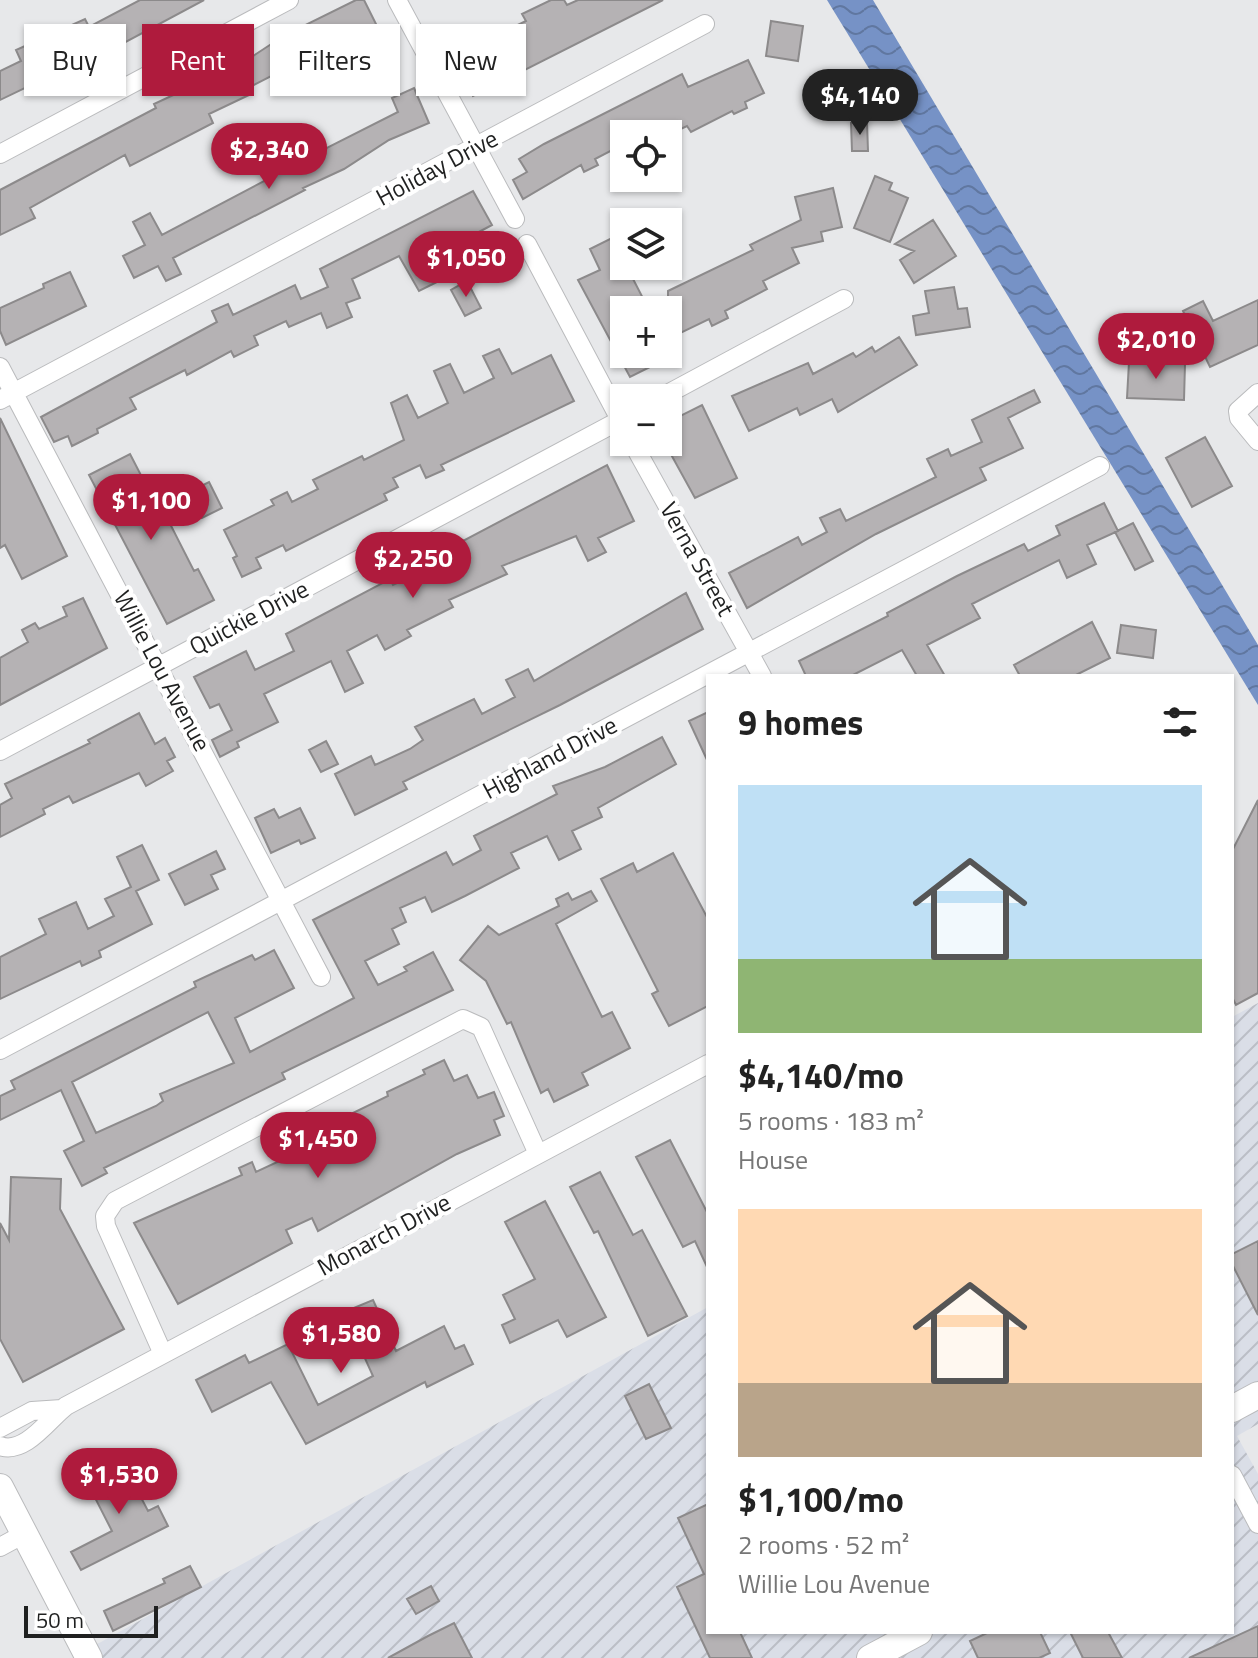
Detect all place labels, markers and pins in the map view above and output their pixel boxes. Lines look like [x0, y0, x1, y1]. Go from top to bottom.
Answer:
pin: $4,140 [795, 69, 925, 137]
pin: $2,340 [204, 123, 334, 191]
pin: $1,050 [401, 231, 531, 299]
pin: $2,010 [1091, 313, 1221, 381]
pin: $1,100 [86, 474, 216, 542]
pin: $2,250 [348, 532, 478, 600]
pin: $1,450 [253, 1112, 383, 1180]
pin: $1,580 [276, 1307, 406, 1375]
pin: $1,530 [54, 1448, 184, 1516]

